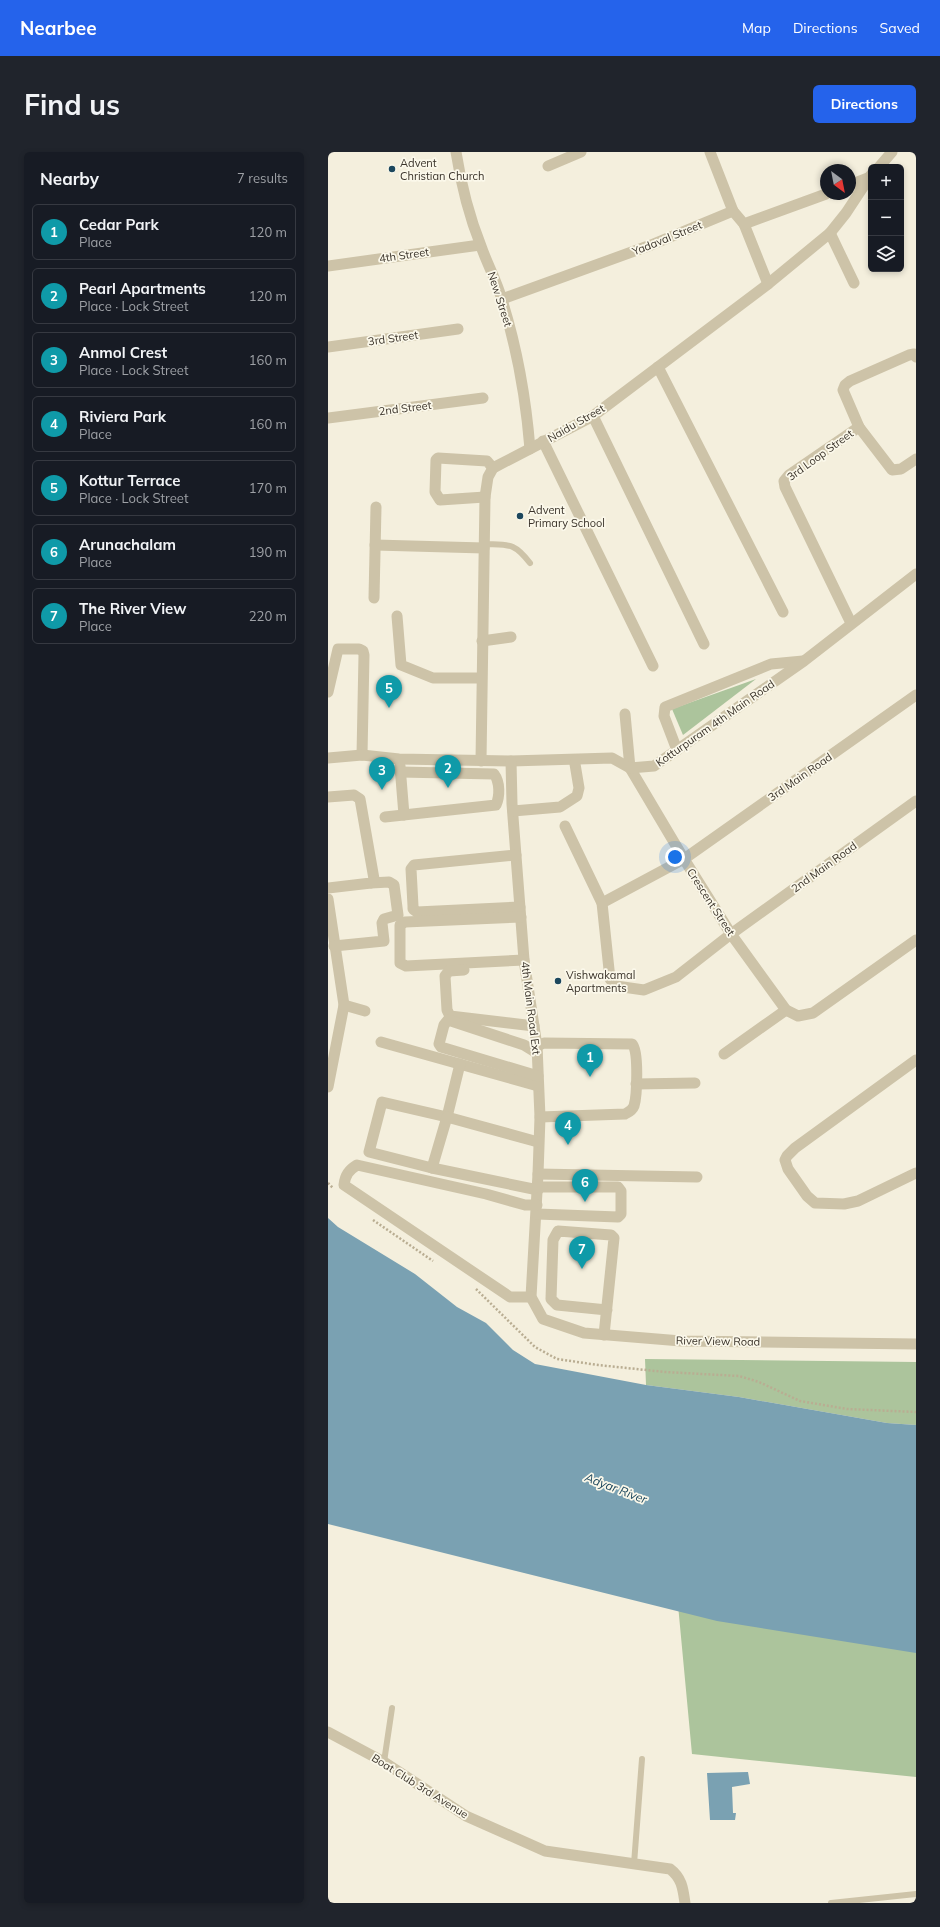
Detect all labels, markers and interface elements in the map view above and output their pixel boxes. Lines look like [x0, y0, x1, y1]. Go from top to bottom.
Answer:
text: Nearbee [20, 16, 97, 40]
text: Map [742, 19, 771, 37]
text: Directions [793, 19, 858, 37]
text: Saved [880, 19, 920, 37]
button: Directions [813, 85, 916, 123]
text: Find us [24, 87, 120, 122]
place label: Advent Christian Church [400, 156, 485, 183]
marker: Advent Christian Church [387, 164, 397, 174]
north arrow [820, 164, 856, 200]
map controls [868, 164, 904, 272]
button: + [868, 164, 904, 200]
text: Nearby [40, 168, 99, 189]
text: 7 results [237, 170, 288, 186]
button: − [868, 200, 904, 236]
text: Cedar Park [79, 215, 159, 234]
street label: Yadaval Street [629, 218, 704, 259]
text: 1 [50, 224, 58, 240]
text: 120 m [249, 224, 287, 240]
text: Place [79, 234, 112, 250]
button: layers [868, 236, 904, 272]
street label: 4th Street [378, 245, 430, 265]
street label: New Street [485, 270, 516, 328]
text: Pearl Apartments [79, 279, 206, 298]
text: 2 [50, 288, 58, 304]
text: 120 m [249, 288, 287, 304]
text: Place · Lock Street [79, 298, 188, 314]
street label: 3rd Street [367, 328, 419, 348]
text: Anmol Crest [79, 343, 167, 362]
text: 3 [50, 352, 58, 368]
text: 160 m [249, 352, 287, 368]
text: Place · Lock Street [79, 362, 188, 378]
street label: 2nd Street [378, 398, 432, 418]
street label: Naidu Street [545, 401, 607, 445]
text: Riviera Park [79, 407, 166, 426]
text: 4 [50, 416, 58, 432]
text: 160 m [249, 416, 287, 432]
text: Place [79, 426, 112, 442]
street label: 3rd Loop Street [784, 426, 856, 484]
text: Kottur Terrace [79, 471, 180, 490]
text: 5 [50, 480, 58, 496]
text: 170 m [249, 480, 287, 496]
text: Place · Lock Street [79, 490, 188, 506]
place label: Advent Primary School [528, 503, 605, 530]
marker: Advent Primary School [515, 511, 525, 521]
text: Arunachalam [79, 535, 176, 554]
text: 6 [50, 544, 58, 560]
text: 190 m [249, 544, 287, 560]
text: Place [79, 554, 112, 570]
text: The River View [79, 599, 186, 618]
text: 7 [50, 608, 58, 624]
text: 220 m [249, 608, 287, 624]
text: Place [79, 618, 112, 634]
pin: 5 [376, 675, 402, 708]
street label: Kotturpuram 4th Main Road [653, 677, 777, 769]
street label: 3rd Main Road [765, 750, 835, 804]
pin: 2 [435, 755, 461, 788]
pin: 3 [369, 757, 395, 790]
street label: 2nd Main Road [789, 839, 859, 895]
your location [665, 847, 685, 867]
street label: Crescent Street [684, 866, 738, 939]
street label: 4th Main Road Ext [518, 961, 544, 1056]
place label: Vishwakamal Apartments [566, 968, 635, 995]
marker: Vishwakamal Apartments [553, 976, 563, 986]
pin: 1 [577, 1044, 603, 1077]
pin: 4 [555, 1112, 581, 1145]
pin: 6 [572, 1169, 598, 1202]
pin: 7 [569, 1236, 595, 1269]
street label: River View Road [676, 1333, 760, 1349]
water label: Adyar River [582, 1469, 650, 1507]
street label: Boat Club 3rd Avenue [369, 1751, 471, 1821]

